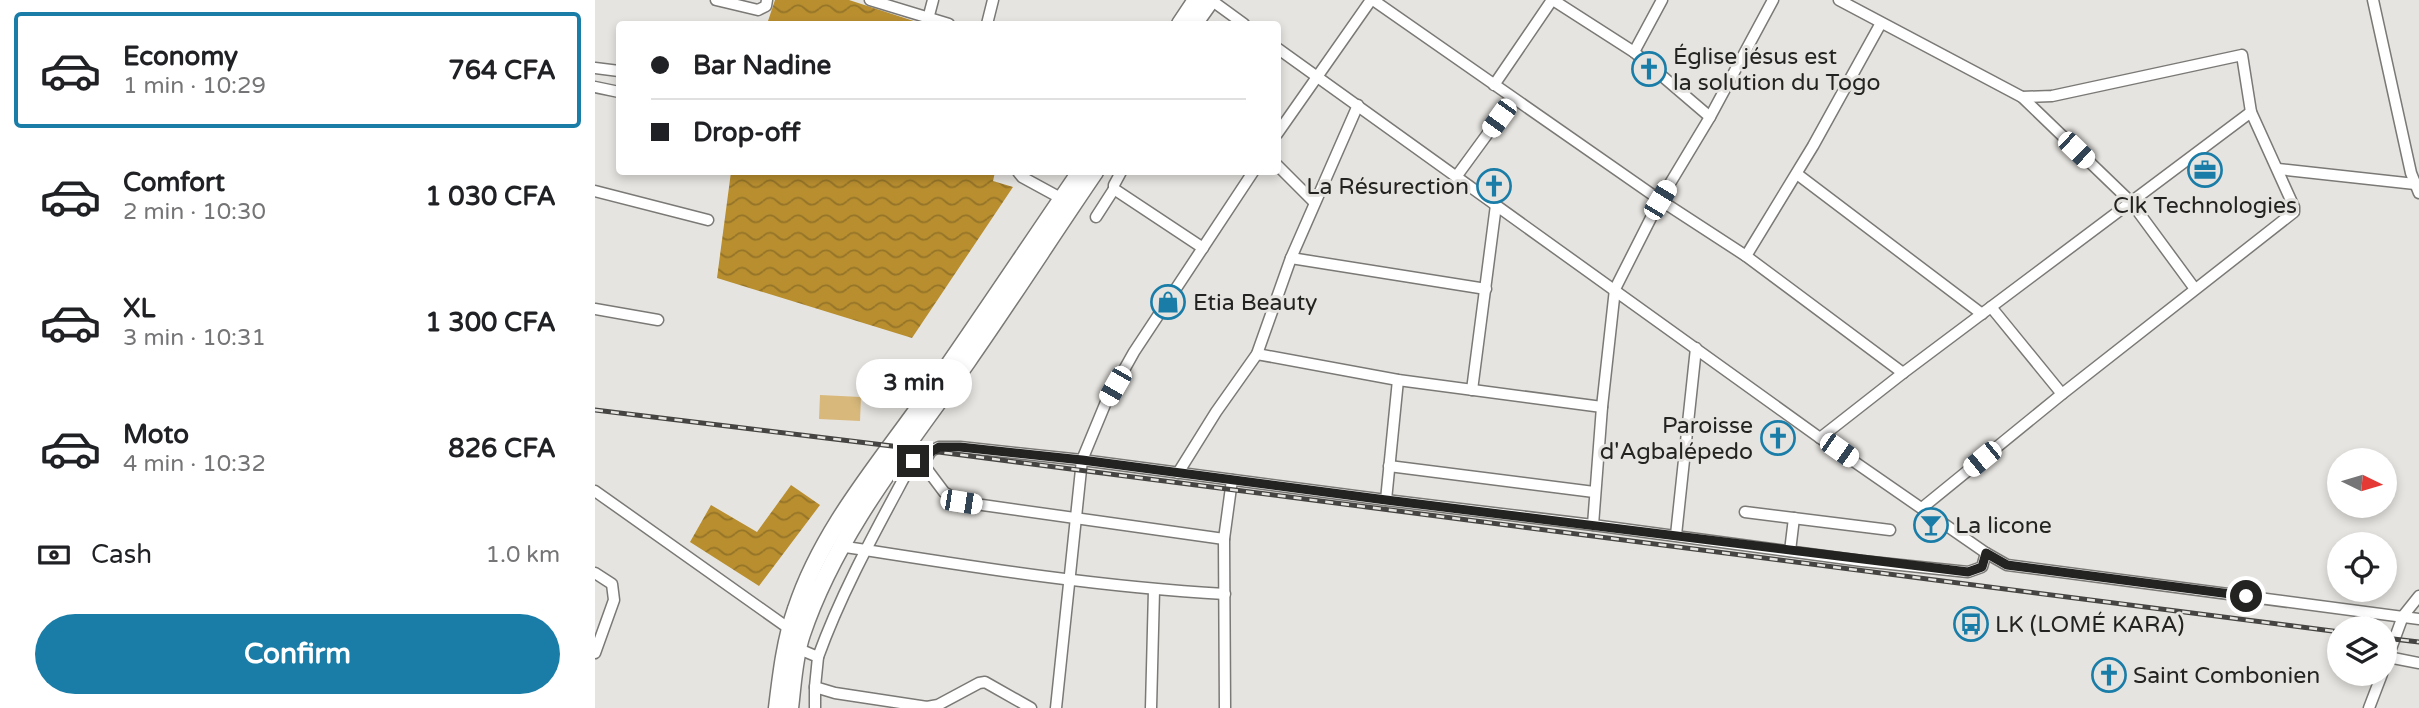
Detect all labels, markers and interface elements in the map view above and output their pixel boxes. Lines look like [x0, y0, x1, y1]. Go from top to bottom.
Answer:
icon: car [39, 39, 102, 102]
text: Economy [123, 41, 238, 72]
place label: Église jésus est la solution du Togo [1673, 43, 1880, 97]
text: Bar Nadine [693, 50, 831, 81]
church icon: Église jésus est la solution du Togo [1630, 50, 1668, 88]
text: 764 CFA [448, 55, 556, 86]
text: 1 min · 10:29 [123, 72, 266, 100]
car [1479, 95, 1520, 141]
text: Drop-off [693, 117, 800, 148]
car [2054, 128, 2099, 172]
office icon: Clk Technologies [2186, 151, 2224, 189]
icon: car [39, 165, 102, 228]
text: Comfort [123, 167, 225, 198]
church icon: La Résurection [1475, 167, 1513, 205]
place label: La Résurection [1306, 173, 1469, 201]
car [1641, 177, 1680, 223]
text: 1 030 CFA [425, 181, 556, 212]
place label: Clk Technologies [2113, 192, 2297, 220]
text: 2 min · 10:30 [123, 198, 266, 226]
shop icon: Etia Beauty [1149, 283, 1187, 321]
place label: Etia Beauty [1193, 289, 1317, 317]
icon: car [39, 291, 102, 354]
text: XL [123, 293, 155, 324]
text: 1 300 CFA [425, 307, 556, 338]
text: 3 min · 10:31 [123, 324, 266, 352]
callout: 3 min [855, 360, 971, 408]
car [1096, 363, 1135, 409]
text: 3 min [883, 369, 945, 397]
place label: Paroisse d'Agbalépedo [1600, 412, 1753, 466]
icon: car [39, 417, 102, 480]
text: Moto [123, 419, 189, 450]
church icon: Paroisse d'Agbalépedo [1759, 419, 1797, 457]
car [1816, 429, 1863, 471]
text: 826 CFA [448, 433, 556, 464]
car [1960, 438, 2005, 480]
route end [897, 445, 929, 477]
north arrow [2327, 448, 2397, 518]
map controls [2327, 448, 2397, 686]
text: 4 min · 10:32 [123, 450, 266, 478]
car [939, 488, 984, 516]
bar icon: La licone [1912, 506, 1950, 544]
place label: La licone [1955, 512, 2052, 540]
button: locate [2327, 532, 2397, 602]
icon: cash [35, 536, 73, 574]
text: Cash [91, 539, 152, 570]
text: 1.0 km [486, 541, 560, 569]
route start [2230, 580, 2262, 612]
bus stop icon: LK (LOMÉ KARA) [1952, 605, 1990, 643]
place label: LK (LOMÉ KARA) [1995, 611, 2185, 639]
button: Confirm [35, 614, 560, 694]
button: layers [2327, 616, 2397, 686]
church icon: Saint Combonien [2090, 656, 2128, 694]
place label: Saint Combonien [2133, 662, 2320, 690]

